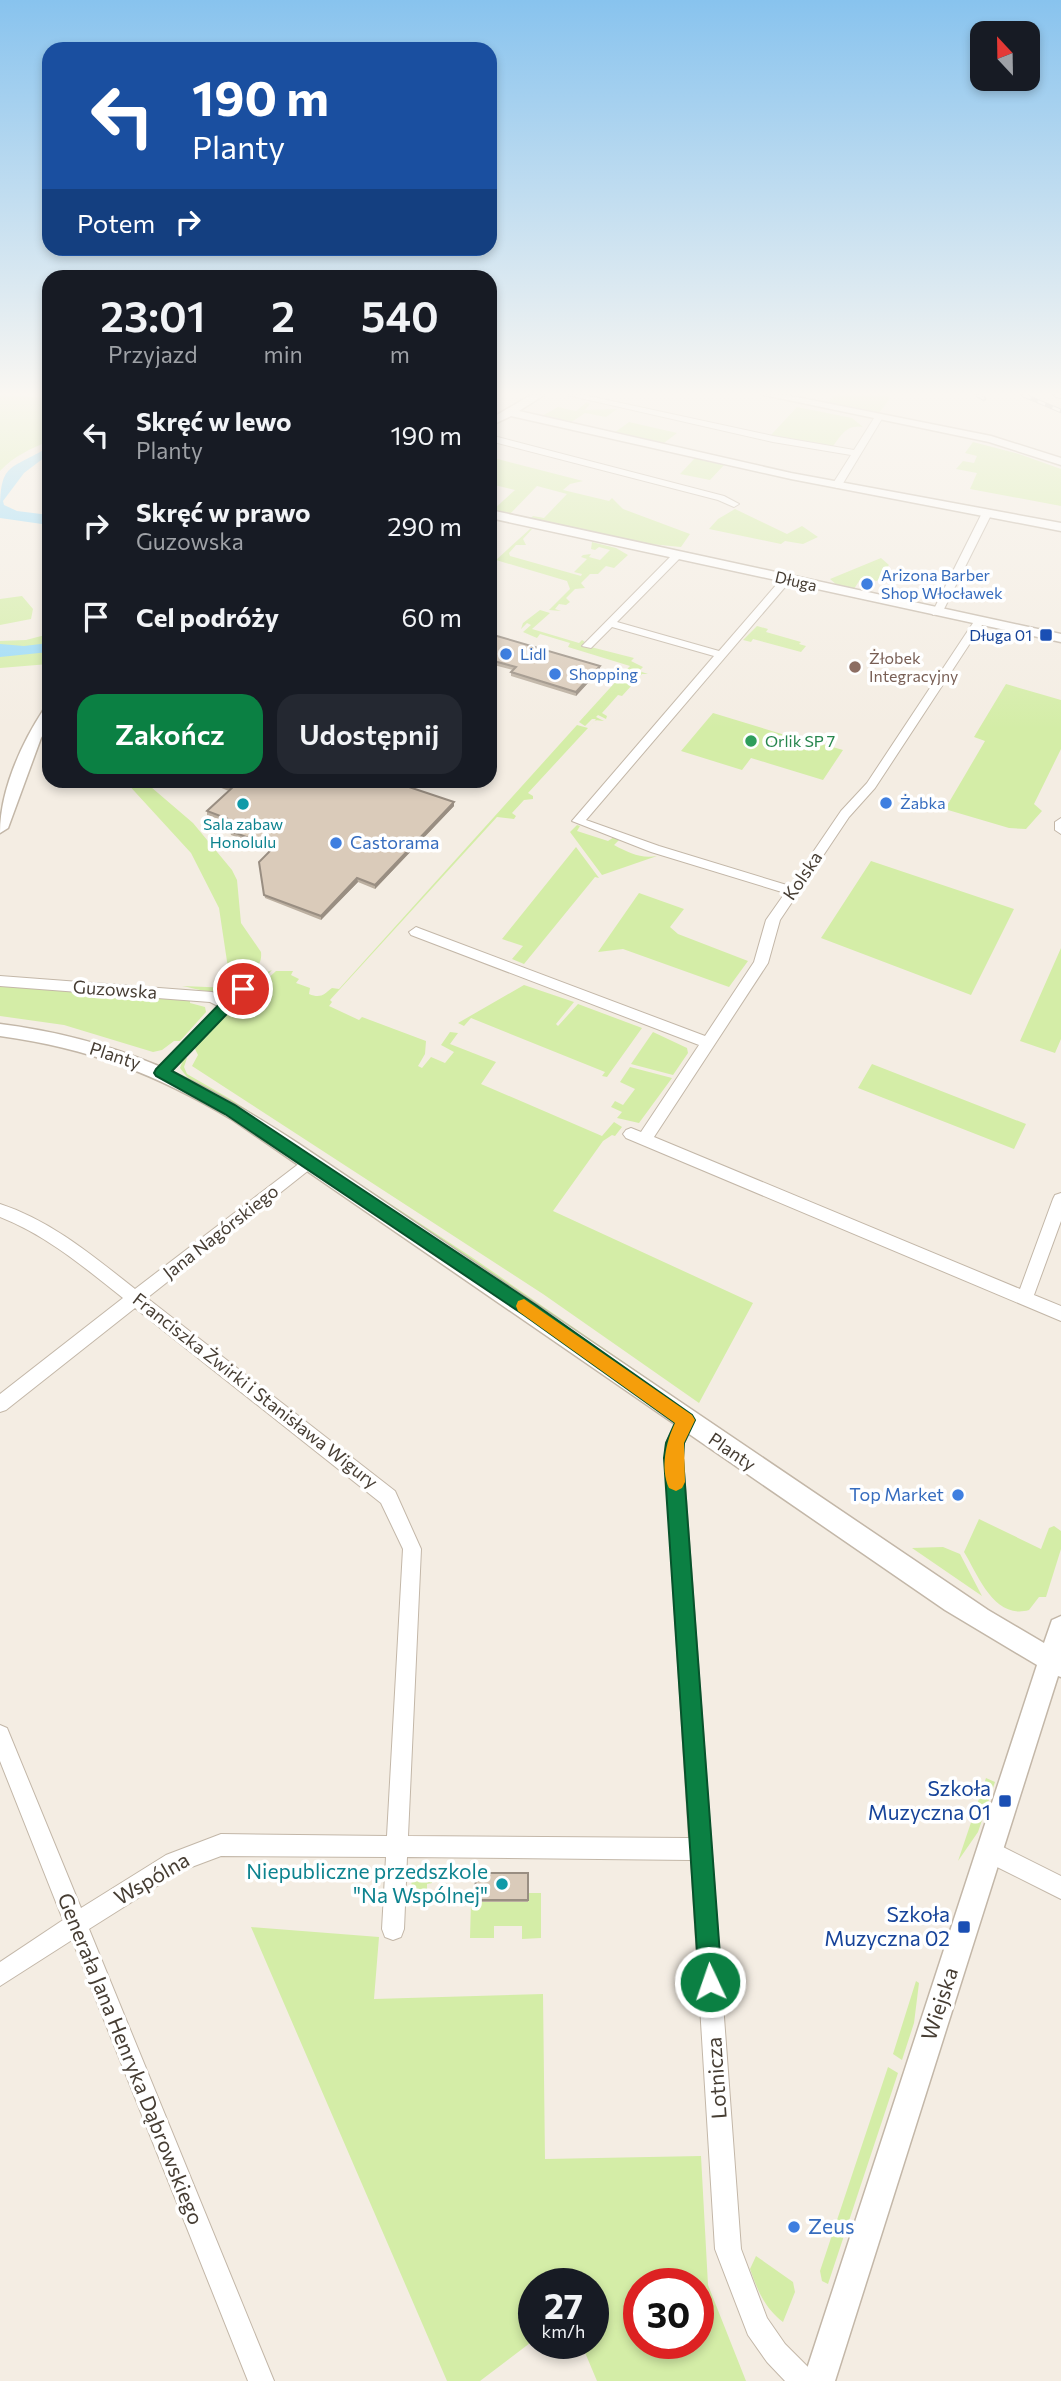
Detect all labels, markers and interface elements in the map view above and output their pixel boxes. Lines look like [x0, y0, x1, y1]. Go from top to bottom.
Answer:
north arrow [970, 21, 1040, 91]
map controls [970, 21, 1040, 91]
text: 190 m [192, 66, 329, 126]
icon: left [77, 70, 168, 161]
text: Planty [192, 126, 285, 166]
icon: right [169, 203, 207, 241]
text: Potem [77, 207, 155, 238]
text: 23:01 [100, 289, 205, 341]
text: 2 [271, 289, 295, 341]
text: 540 [361, 289, 439, 341]
text: Przyjazd [108, 340, 198, 368]
text: min [264, 340, 303, 368]
text: m [390, 340, 410, 368]
text: Skręć w lewo [136, 405, 292, 436]
icon: left [77, 416, 115, 454]
text: 190 m [390, 419, 462, 450]
text: Planty [136, 436, 203, 464]
text: Skręć w prawo [136, 496, 311, 527]
icon: right [77, 507, 115, 545]
text: 290 m [387, 510, 462, 541]
text: Guzowska [136, 527, 244, 555]
place label: Arizona Barber Shop Włocławek [881, 565, 1003, 602]
street label: Długa [773, 566, 819, 595]
marker: Arizona Barber Shop Włocławek [859, 576, 875, 592]
icon: arrive [77, 598, 115, 636]
text: Cel podróży [136, 601, 279, 632]
text: 60 m [402, 601, 462, 632]
place label: Długa 01 [969, 625, 1032, 644]
marker: Długa 01 [1038, 627, 1054, 643]
place label: Lidl [520, 644, 547, 663]
marker: Lidl [498, 646, 514, 662]
place label: Żłobek Integracyjny [869, 648, 958, 685]
marker: Żłobek Integracyjny [847, 659, 863, 675]
place label: Shopping [569, 664, 638, 683]
marker: Shopping [547, 666, 563, 682]
button: Zakończ [77, 694, 263, 774]
button: Udostępnij [277, 694, 462, 774]
place label: Orlik SP 7 [765, 731, 835, 750]
marker: Orlik SP 7 [743, 733, 759, 749]
place label: Żabka [900, 793, 946, 812]
marker: Żabka [878, 795, 894, 811]
marker: Sala zabaw Honolulu [235, 796, 251, 812]
place label: Sala zabaw Honolulu [203, 814, 283, 851]
place label: Castorama [350, 831, 439, 853]
marker: Castorama [328, 835, 344, 851]
street label: Kolska [778, 847, 826, 904]
pin [213, 959, 273, 1019]
icon: arrive [224, 970, 262, 1008]
street label: Guzowska [72, 975, 158, 1003]
street label: Planty [87, 1037, 144, 1074]
street label: Jana Nagórskiego [158, 1179, 282, 1283]
street label: Franciszka Żwirki i Stanisława Wigury [129, 1288, 383, 1493]
street label: Planty [705, 1427, 760, 1475]
place label: Top Market [849, 1483, 944, 1505]
marker: Top Market [950, 1487, 966, 1503]
place label: Szkoła Muzyczna 01 [868, 1775, 991, 1824]
marker: Szkoła Muzyczna 01 [997, 1793, 1013, 1809]
street label: Wspólna [109, 1846, 193, 1909]
place label: Niepubliczne przedszkole "Na Wspólnej" [246, 1858, 488, 1907]
marker: Niepubliczne przedszkole "Na Wspólnej" [494, 1876, 510, 1892]
street label: Generała Jana Henryka Dąbrowskiego [53, 1889, 210, 2228]
place label: Szkoła Muzyczna 02 [824, 1901, 950, 1950]
marker: Szkoła Muzyczna 02 [956, 1919, 972, 1935]
position arrow [673, 1945, 747, 2019]
street label: Wiejska [915, 1964, 962, 2043]
street label: Lotnicza [700, 2036, 731, 2120]
place label: Zeus [808, 2213, 854, 2238]
marker: Zeus [786, 2219, 802, 2235]
speed limit sign: 30 [623, 2268, 714, 2359]
text: 27 [544, 2283, 583, 2326]
text: km/h [542, 2320, 585, 2342]

